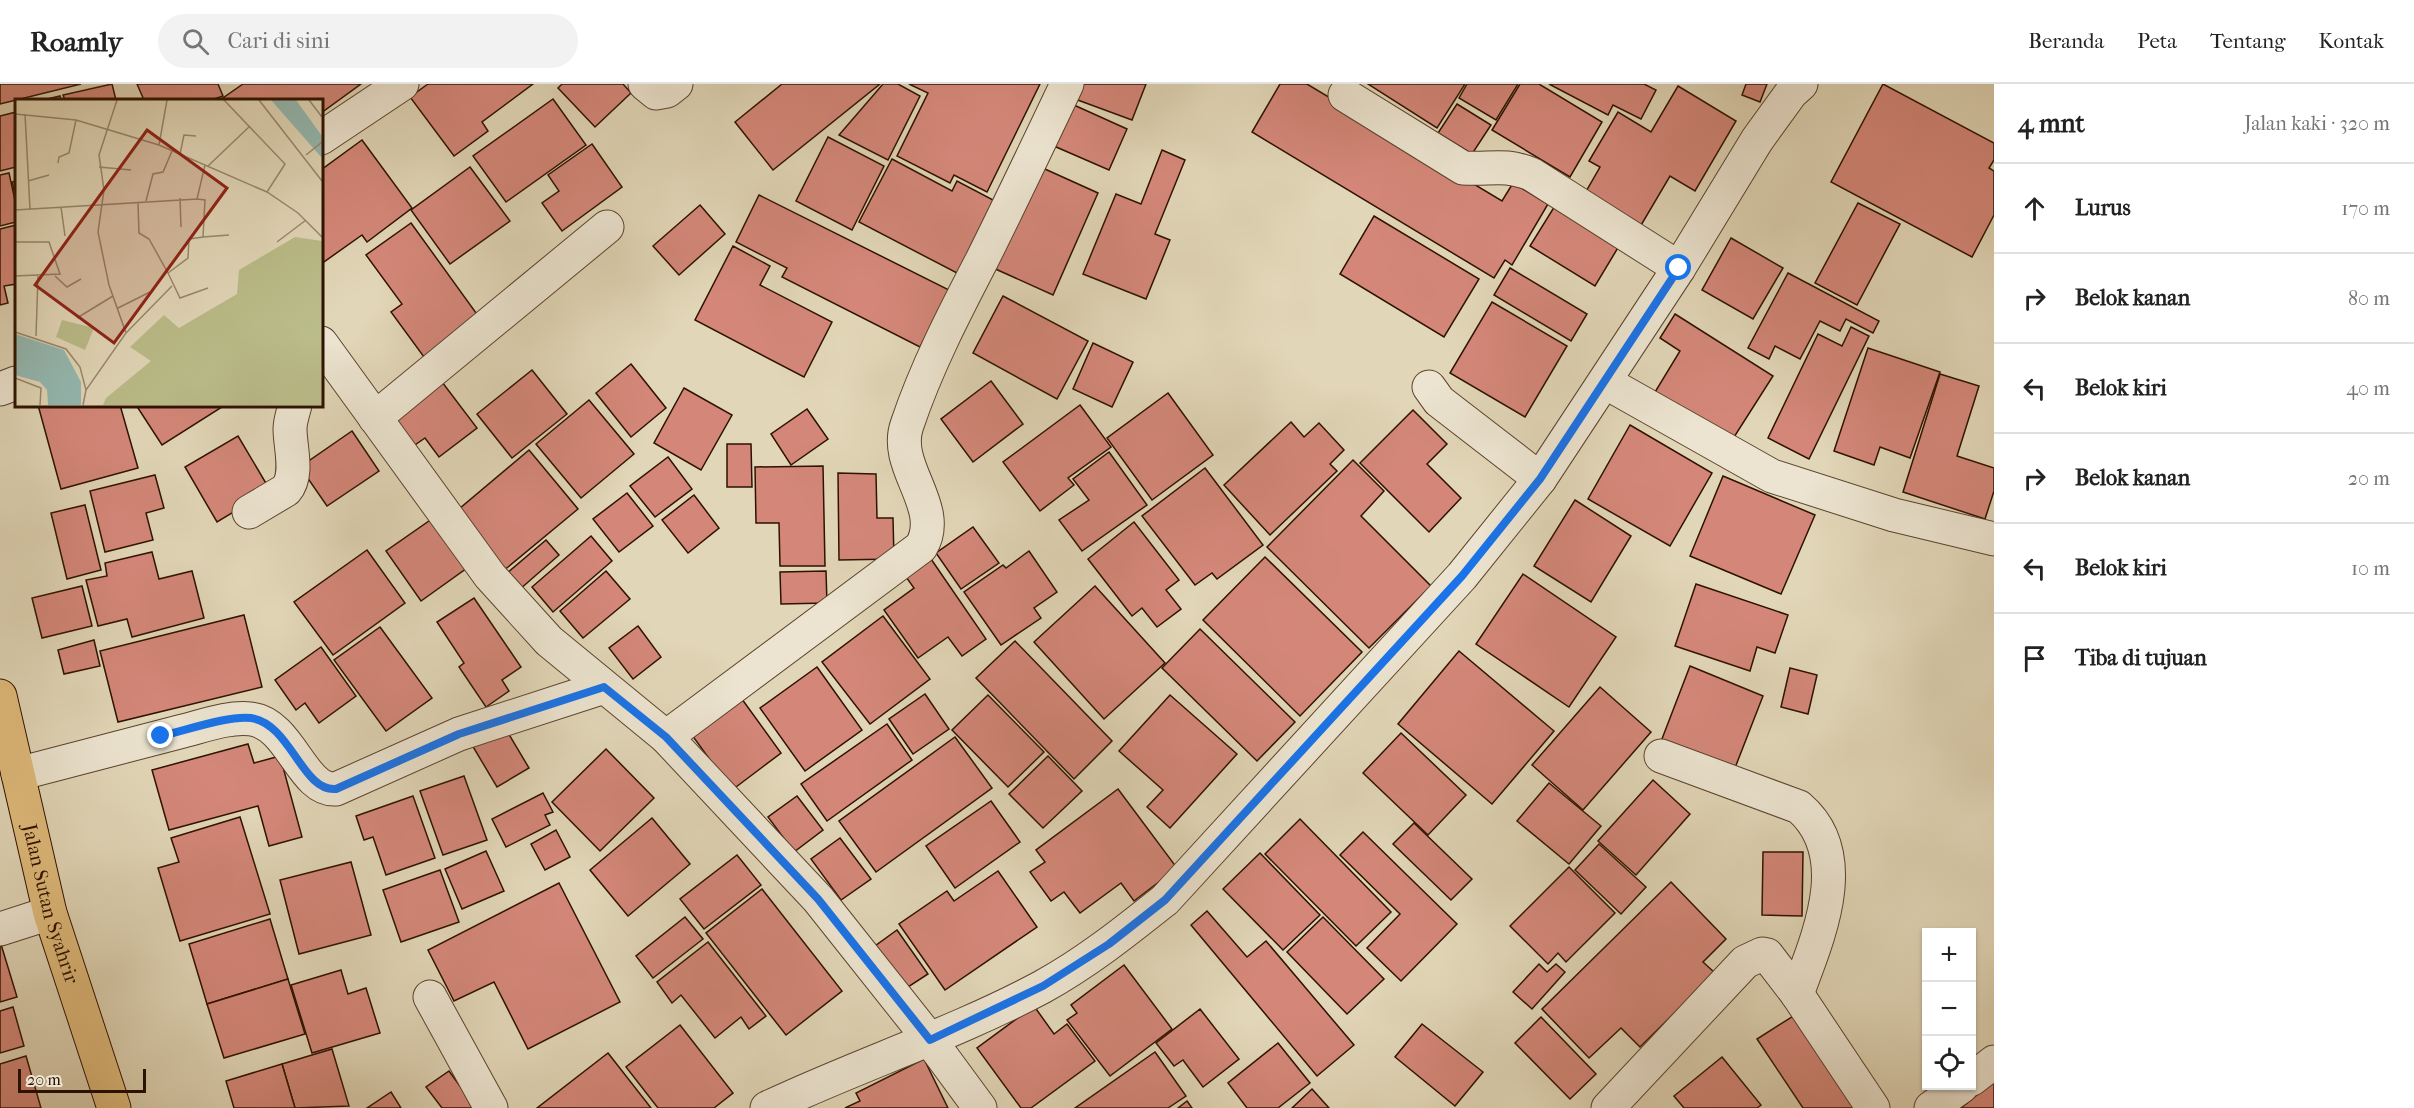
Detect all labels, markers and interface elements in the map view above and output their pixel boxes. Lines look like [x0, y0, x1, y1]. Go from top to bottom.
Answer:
search box [158, 14, 578, 68]
text: Roamly [30, 25, 122, 58]
icon: search [179, 25, 212, 58]
text: Cari di sini [227, 28, 330, 54]
text: Beranda [2028, 29, 2104, 53]
text: Peta [2137, 29, 2177, 53]
text: Tentang [2210, 29, 2286, 53]
text: Kontak [2319, 29, 2384, 53]
inset map [15, 99, 322, 406]
text: 4 mnt [2018, 108, 2085, 139]
text: Jalan kaki · 320 m [2244, 112, 2390, 135]
icon: ahead [2018, 192, 2051, 225]
text: Lurus [2075, 195, 2131, 221]
text: 170 m [2341, 197, 2390, 220]
route start [1665, 254, 1691, 280]
icon: right [2018, 282, 2051, 315]
text: Belok kanan [2075, 285, 2190, 311]
text: 80 m [2348, 287, 2390, 310]
icon: left [2018, 372, 2051, 405]
text: Belok kiri [2075, 375, 2167, 401]
text: 40 m [2346, 377, 2390, 400]
icon: right [2018, 462, 2051, 495]
text: Belok kanan [2075, 465, 2190, 491]
text: 20 m [2348, 467, 2390, 490]
icon: left [2018, 552, 2051, 585]
text: Belok kiri [2075, 555, 2167, 581]
text: 10 m [2351, 557, 2390, 580]
icon: arrive [2018, 642, 2051, 675]
text: Tiba di tujuan [2075, 645, 2207, 671]
route end [147, 722, 173, 748]
street label: Jalan Sutan Syahrir [18, 820, 84, 987]
map controls [1922, 928, 1976, 1090]
button: + [1922, 928, 1976, 982]
button: − [1922, 982, 1976, 1036]
button: locate [1922, 1036, 1976, 1090]
scale bar [18, 1066, 146, 1094]
text: 20 m [27, 1070, 61, 1089]

